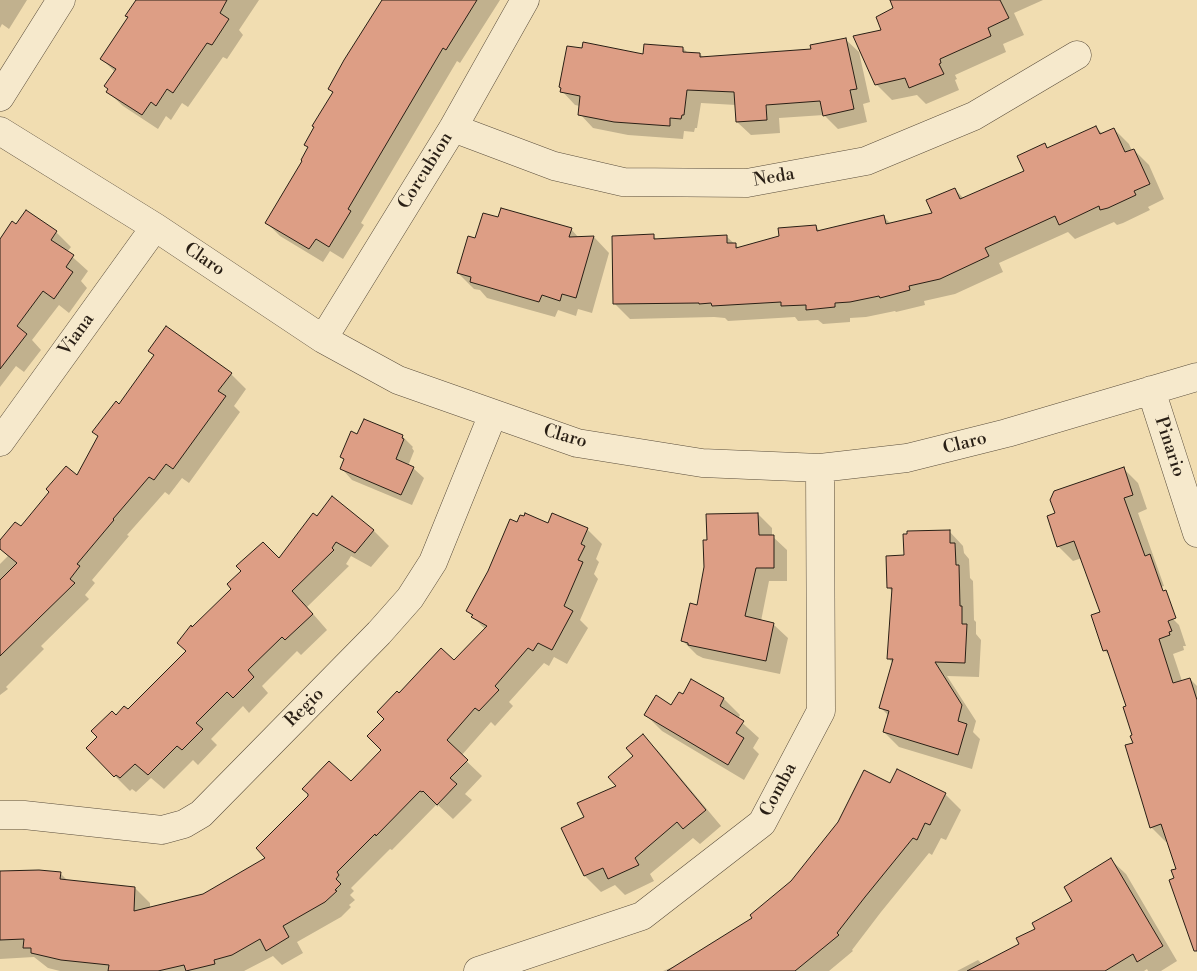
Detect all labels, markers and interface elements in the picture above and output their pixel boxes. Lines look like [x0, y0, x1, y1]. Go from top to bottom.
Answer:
street label: Corcubion [394, 129, 458, 213]
street label: Neda [752, 164, 796, 192]
street label: Claro [180, 239, 228, 281]
street label: Viana [55, 310, 99, 360]
street label: Pinario [1149, 414, 1189, 480]
street label: Claro [541, 420, 589, 454]
street label: Claro [941, 428, 989, 460]
street label: Regio [281, 684, 329, 732]
street label: Comba [756, 759, 802, 821]

